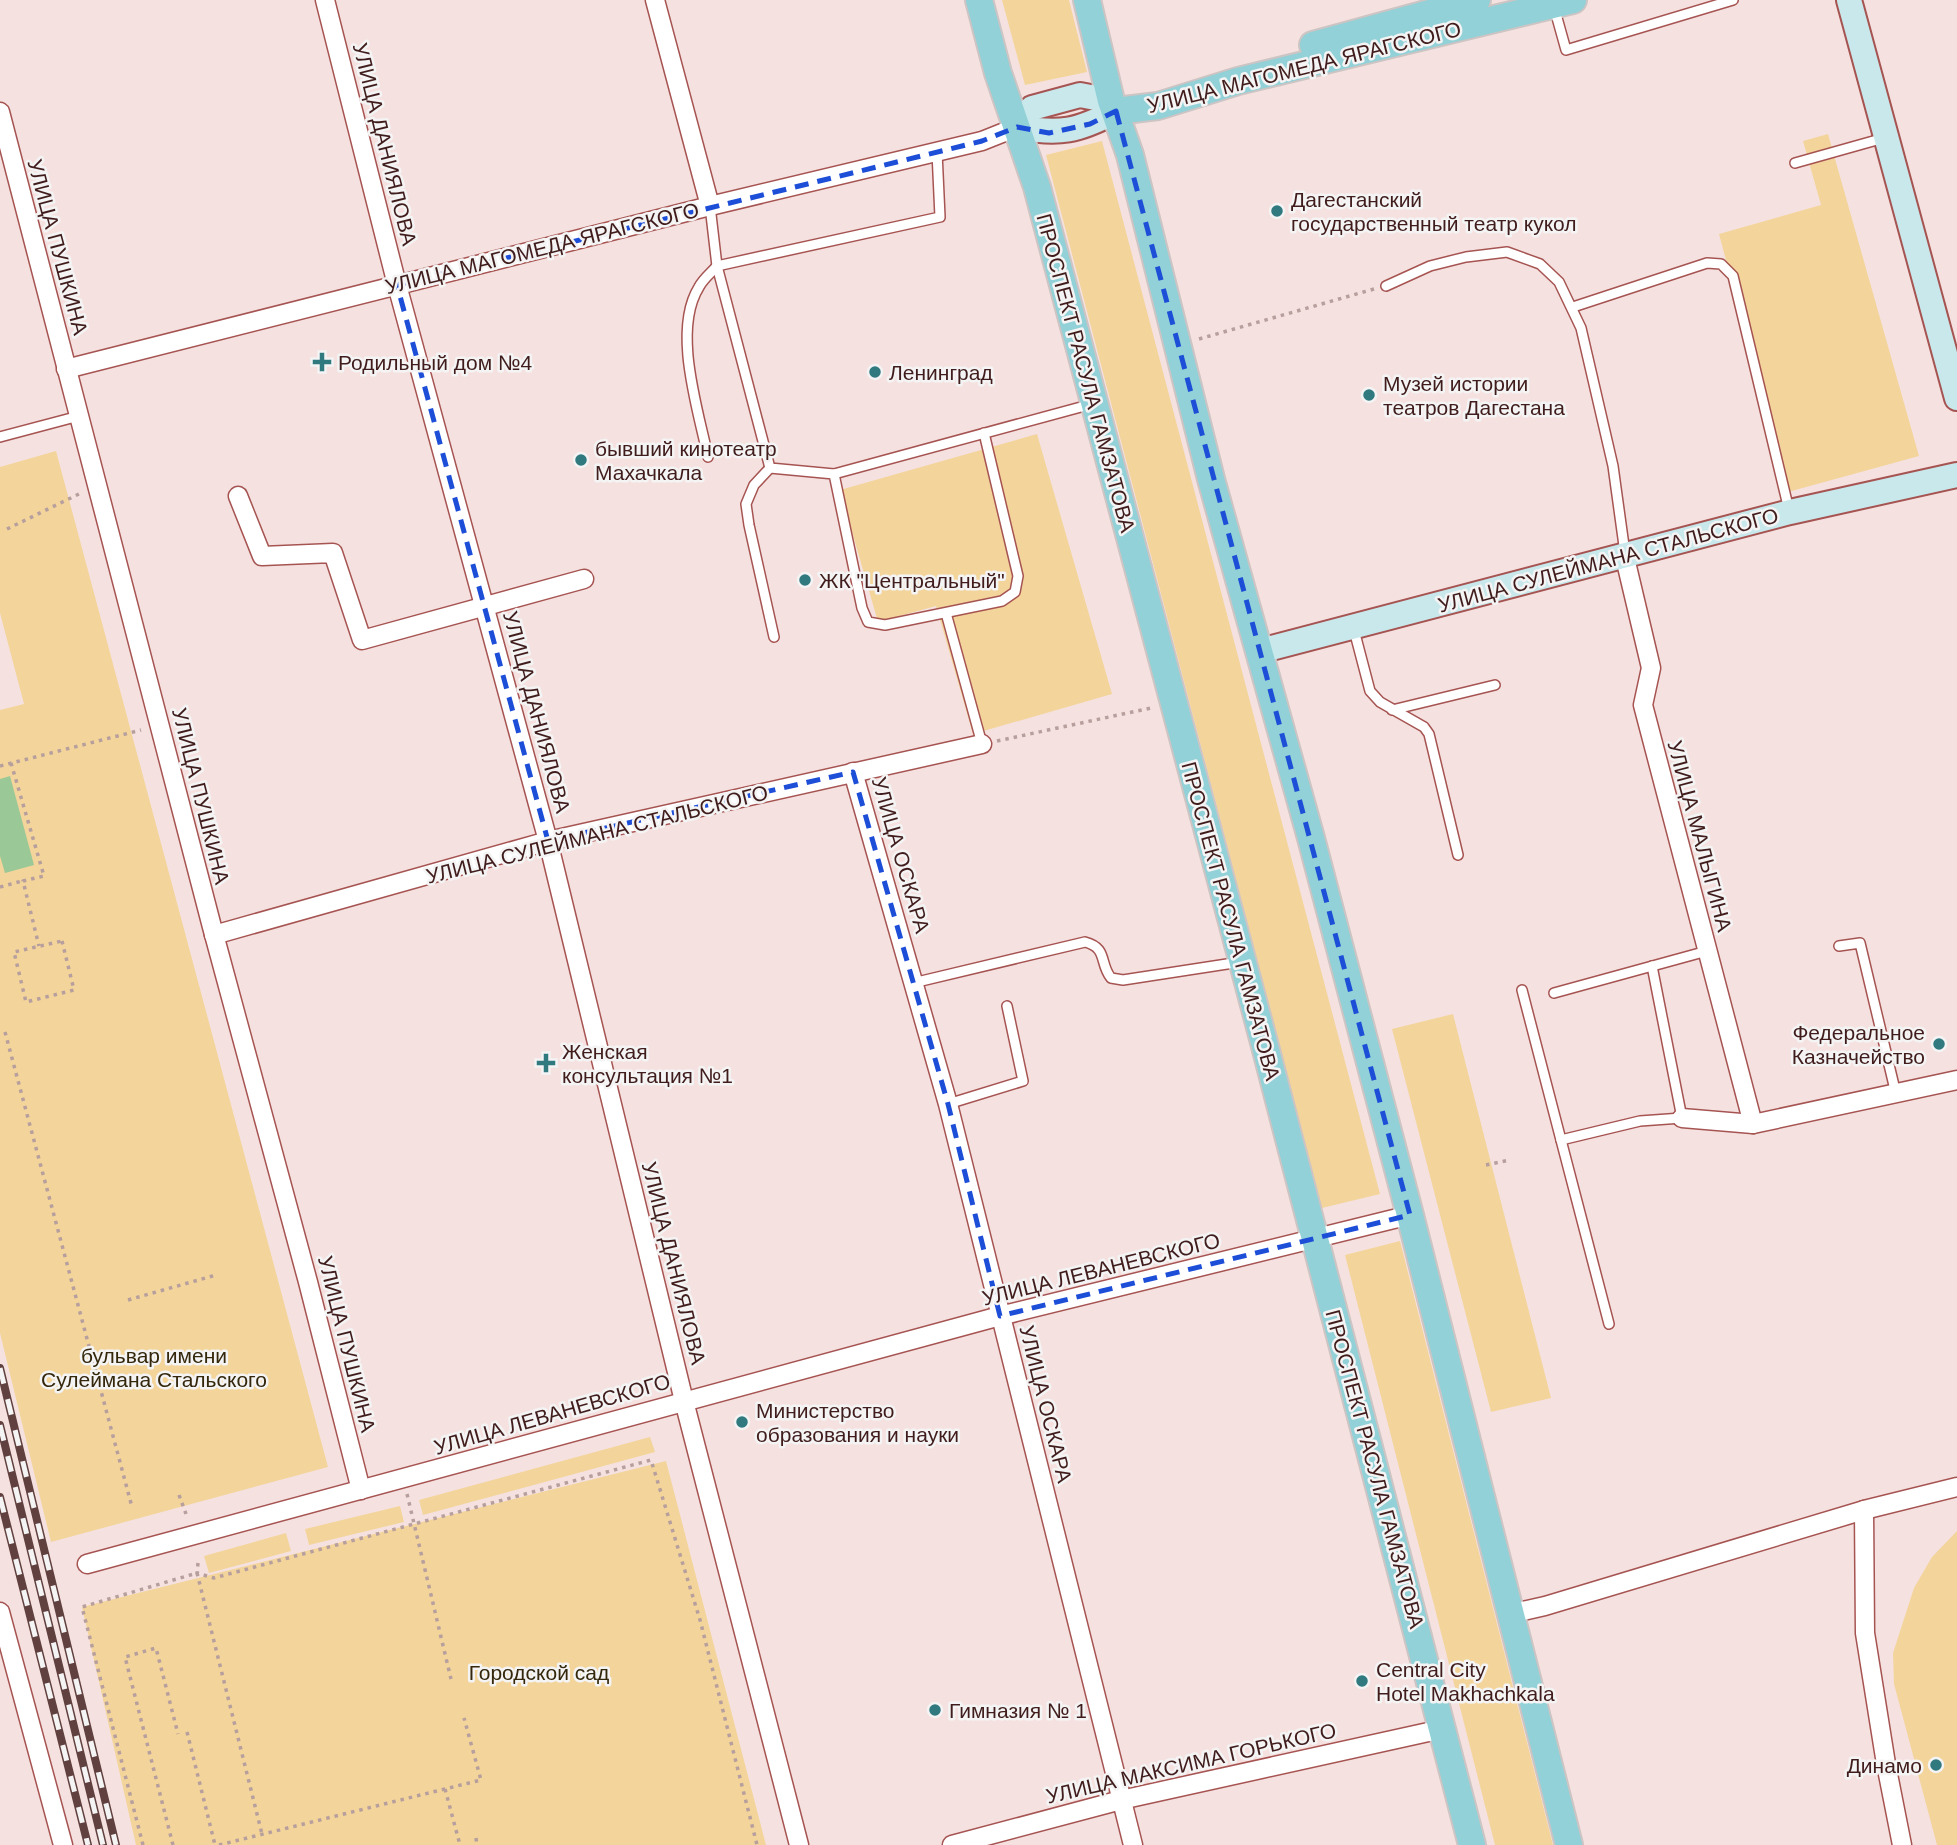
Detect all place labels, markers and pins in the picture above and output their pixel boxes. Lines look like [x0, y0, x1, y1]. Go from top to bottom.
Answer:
place label: Дагестанский государственный театр кукол [1291, 188, 1577, 235]
marker: Дагестанский государственный театр кукол [1269, 203, 1285, 219]
place label: Родильный дом №4 [338, 351, 532, 374]
marker: Родильный дом №4 [312, 352, 332, 372]
place label: Ленинград [889, 361, 993, 384]
marker: Ленинград [867, 364, 883, 380]
place label: Музей истории театров Дагестана [1383, 372, 1565, 419]
marker: Музей истории театров Дагестана [1361, 387, 1377, 403]
place label: бывший кинотеатр Махачкала [595, 437, 777, 484]
marker: бывший кинотеатр Махачкала [573, 452, 589, 468]
place label: ЖК "Центральный" [819, 569, 1005, 592]
marker: ЖК "Центральный" [797, 572, 813, 588]
place label: Федеральное Казначейство [1792, 1021, 1925, 1068]
marker: Федеральное Казначейство [1931, 1036, 1947, 1052]
place label: Женская консультация №1 [562, 1040, 733, 1087]
marker: Женская консультация №1 [536, 1053, 556, 1073]
place label: Министерство образования и науки [756, 1399, 959, 1446]
marker: Министерство образования и науки [734, 1414, 750, 1430]
place label: Central City Hotel Makhachkala [1376, 1658, 1555, 1705]
marker: Central City Hotel Makhachkala [1354, 1673, 1370, 1689]
place label: Гимназия № 1 [949, 1699, 1087, 1722]
marker: Гимназия № 1 [927, 1702, 943, 1718]
place label: Динамо [1847, 1754, 1922, 1777]
marker: Динамо [1928, 1757, 1944, 1773]

